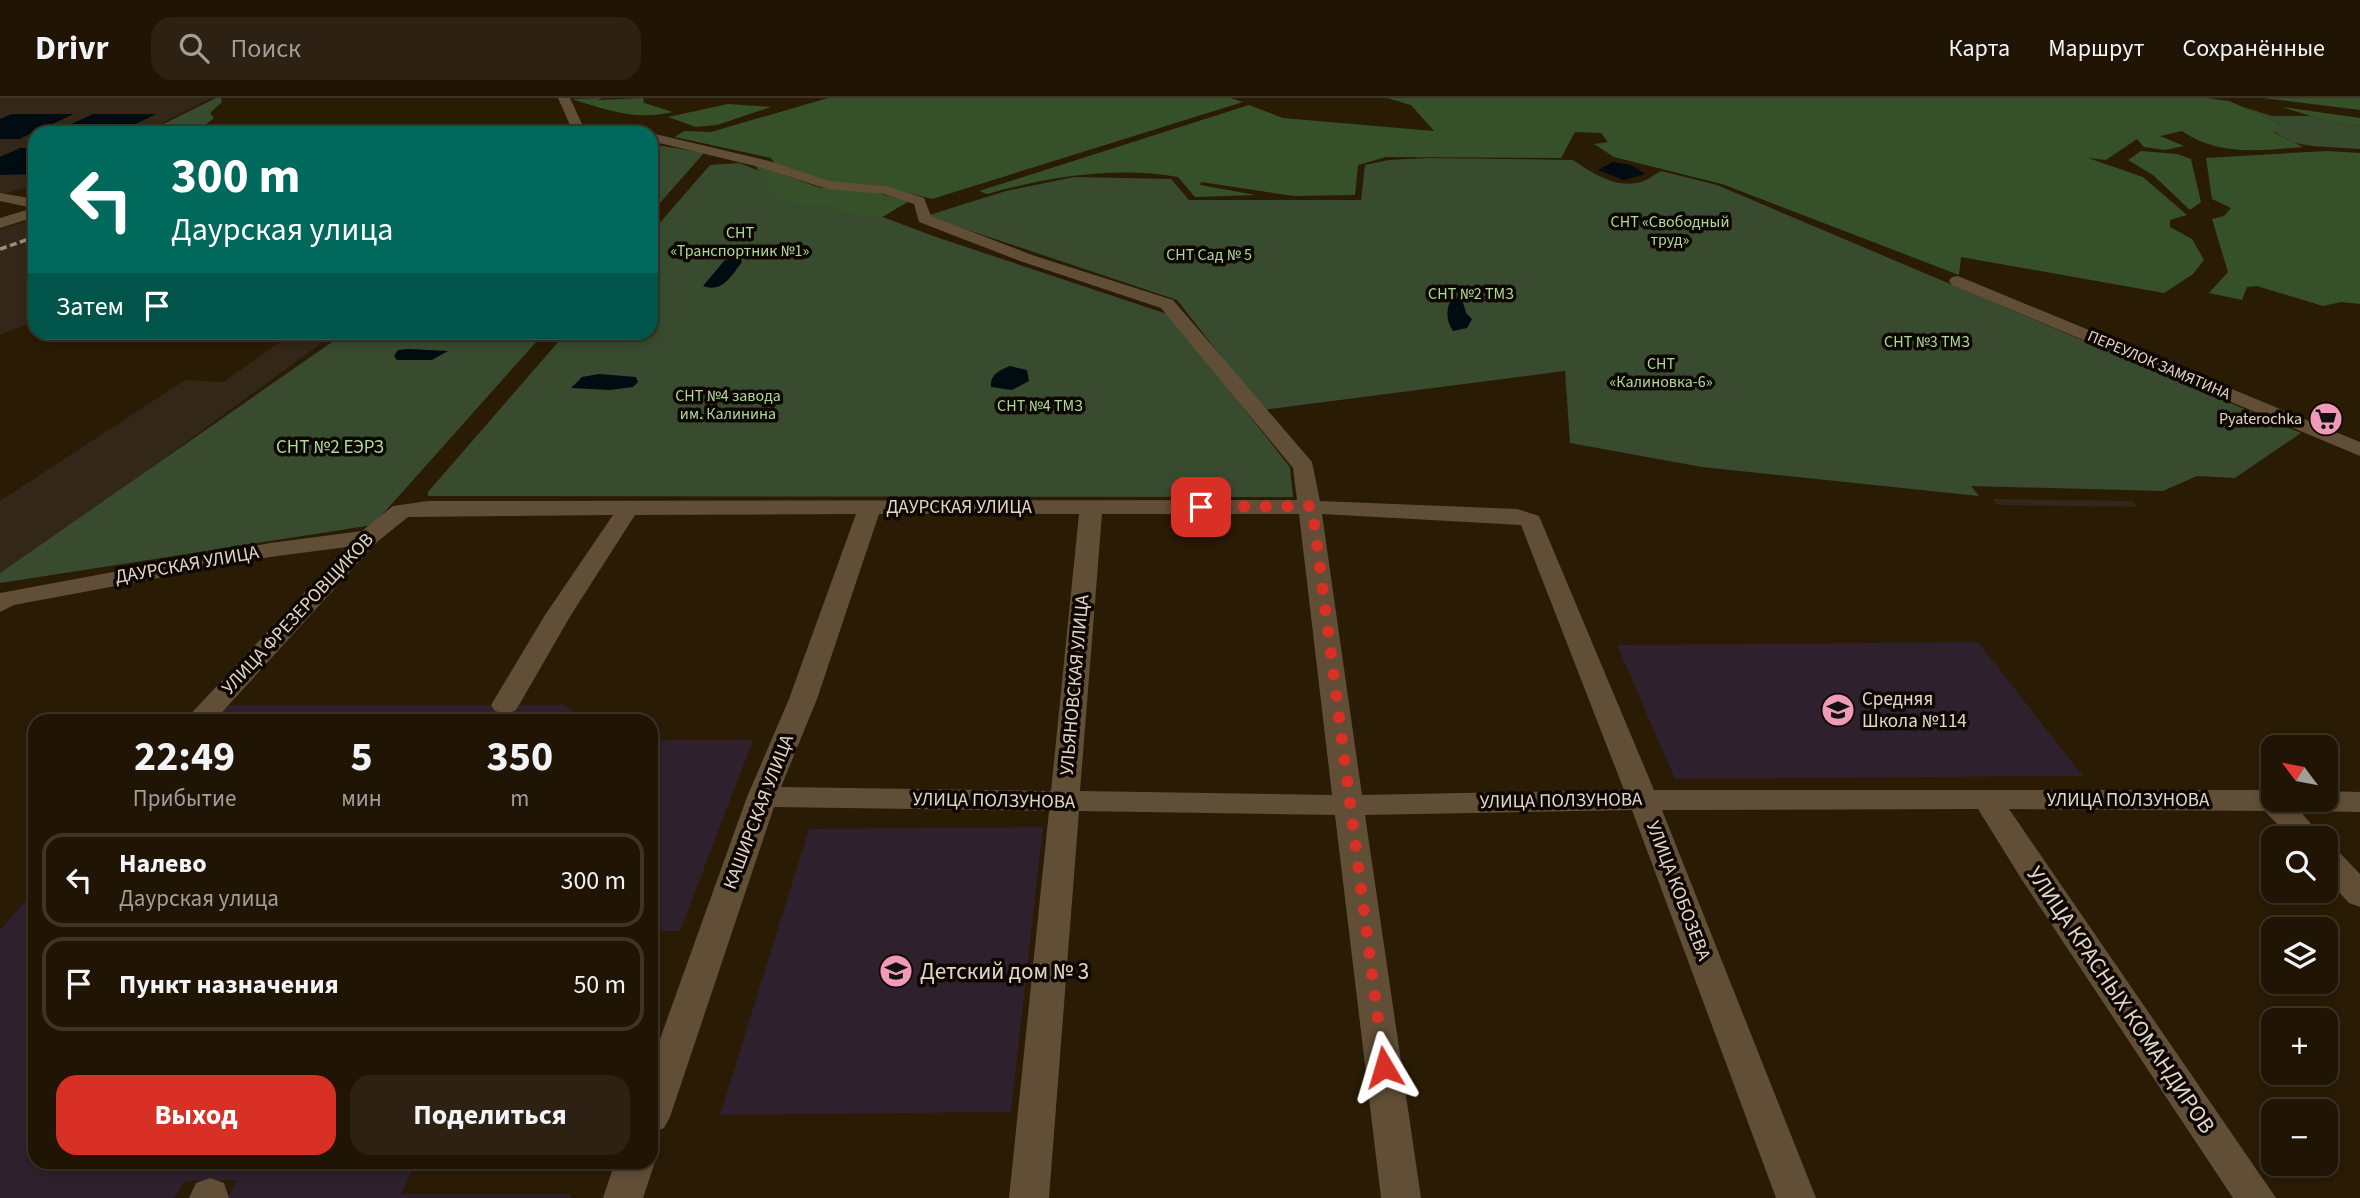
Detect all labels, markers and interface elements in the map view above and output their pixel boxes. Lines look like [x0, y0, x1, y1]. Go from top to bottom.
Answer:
search box [151, 17, 641, 80]
text: Drivr [35, 25, 109, 72]
icon: search [175, 29, 213, 67]
text: Поиск [231, 30, 301, 67]
text: Карта [1949, 31, 2010, 66]
text: Маршрут [2048, 31, 2144, 66]
text: Сохранённые [2182, 31, 2325, 66]
text: 300 m [171, 142, 300, 212]
icon: left [56, 154, 147, 245]
text: Даурская улица [171, 207, 394, 253]
park label: СНТ «Свободный труд» [1611, 211, 1729, 251]
park label: СНТ «Транспортник №1» [671, 222, 810, 262]
park label: СНТ Сад № 5 [1166, 244, 1252, 266]
park label: СНТ №2 ТМЗ [1428, 283, 1514, 305]
icon: arrive [138, 287, 176, 325]
text: Затем [56, 288, 124, 325]
street label: ПЕРЕУЛОК ЗАМЯТИНА [2084, 325, 2234, 405]
park label: СНТ №3 ТМЗ [1884, 331, 1970, 353]
park label: СНТ «Калиновка-6» [1609, 353, 1713, 393]
park label: СНТ №4 завода им. Калинина [675, 385, 781, 425]
park label: СНТ №4 ТМЗ [997, 395, 1083, 417]
supermarket icon: Pyaterochka [2307, 400, 2345, 438]
place label: Pyaterochka [2219, 408, 2302, 430]
park label: СНТ №2 ЕЭРЗ [276, 434, 384, 461]
pin [1171, 477, 1231, 537]
icon: arrive [1182, 488, 1220, 526]
street label: ДАУРСКАЯ УЛИЦА [886, 494, 1032, 521]
street label: УЛИЦА ФРЕЗЕРОВЩИКОВ [216, 527, 380, 701]
street label: ДАУРСКАЯ УЛИЦА [113, 539, 262, 591]
street label: УЛЬЯНОВСКАЯ УЛИЦА [1054, 593, 1096, 776]
place label: Средняя Школа №114 [1862, 686, 1967, 735]
school or university icon: Средняя Школа №114 [1819, 691, 1857, 729]
text: 22:49 [134, 727, 235, 787]
text: 5 [350, 727, 373, 787]
text: 350 [487, 727, 553, 787]
street label: КАШИРСКАЯ УЛИЦА [717, 730, 801, 893]
north arrow [2261, 735, 2338, 812]
map controls [2261, 735, 2338, 1176]
text: Прибытие [133, 782, 236, 815]
text: мин [341, 782, 382, 815]
text: m [510, 782, 529, 815]
street label: УЛИЦА ПОЛЗУНОВА [912, 786, 1076, 816]
street label: УЛИЦА ПОЛЗУНОВА [1479, 786, 1643, 816]
street label: УЛИЦА ПОЛЗУНОВА [2047, 787, 2210, 814]
street label: УЛИЦА КОБОЗЕВА [1639, 817, 1717, 965]
button: search [2261, 826, 2338, 903]
text: Налево [119, 845, 207, 882]
street label: УЛИЦА КРАСНЫХ КОМАНДИРОВ [2019, 860, 2223, 1140]
icon: left [60, 861, 98, 899]
text: 300 m [560, 862, 626, 899]
text: Даурская улица [119, 882, 279, 915]
button: layers [2261, 917, 2338, 994]
school or university icon: Детский дом № 3 [877, 952, 915, 990]
place label: Детский дом № 3 [920, 955, 1089, 988]
icon: arrive [60, 965, 98, 1003]
text: Пункт назначения [119, 966, 339, 1003]
text: 50 m [573, 966, 626, 1003]
button: + [2261, 1008, 2338, 1085]
position arrow [1347, 1030, 1421, 1104]
button: Выход [56, 1075, 336, 1155]
button: Поделиться [350, 1075, 630, 1155]
button: − [2261, 1099, 2338, 1176]

